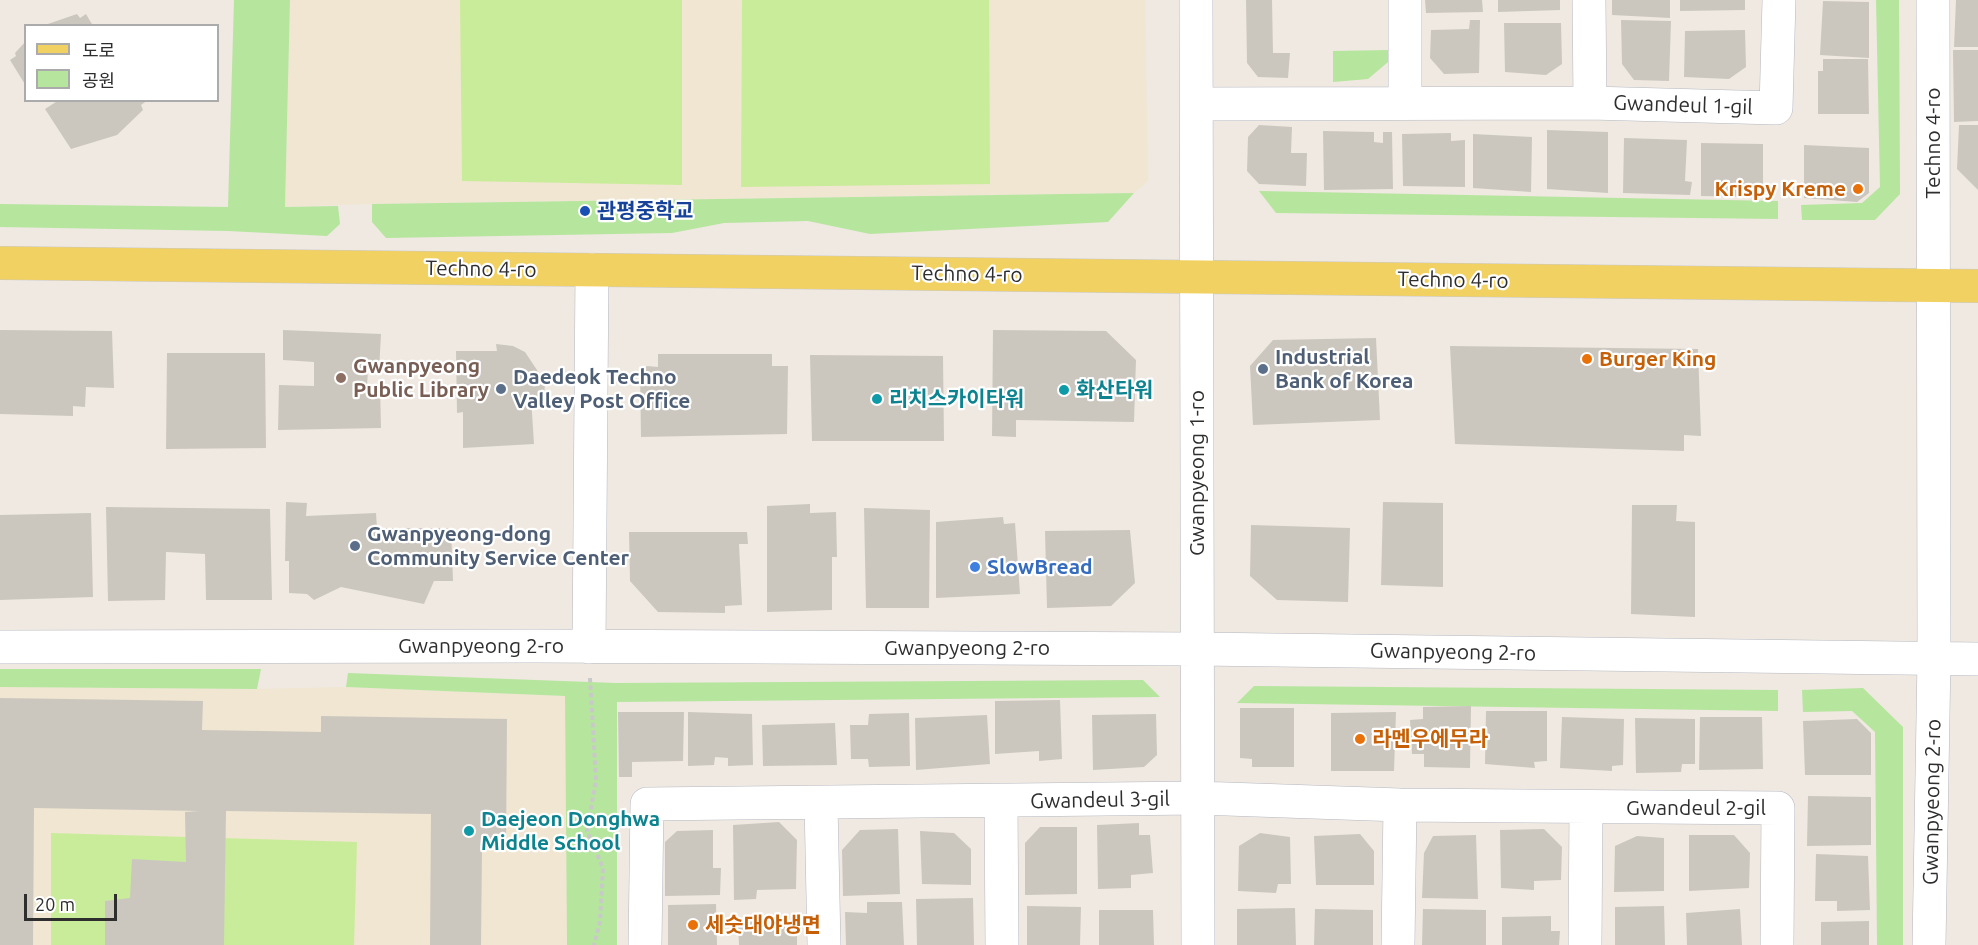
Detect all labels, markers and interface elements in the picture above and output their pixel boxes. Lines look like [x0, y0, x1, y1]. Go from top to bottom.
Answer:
legend [24, 24, 219, 102]
text: 도로 [82, 40, 115, 60]
text: 공원 [82, 70, 115, 90]
street label: Techno 4-ro [1920, 87, 1946, 199]
street label: Gwandeul 1-gil [1613, 90, 1753, 120]
place label: Krispy Kreme [1714, 176, 1846, 202]
marker: Krispy Kreme [1851, 182, 1865, 196]
place label: 관평중학교 [597, 198, 694, 224]
marker: 관평중학교 [578, 204, 592, 218]
street label: Techno 4-ro [425, 255, 537, 283]
street label: Techno 4-ro [911, 260, 1023, 288]
street label: Techno 4-ro [1397, 266, 1509, 294]
place label: Industrial Bank of Korea [1275, 344, 1414, 394]
place label: Burger King [1599, 346, 1716, 372]
marker: Burger King [1580, 352, 1594, 366]
place label: Gwanpyeong Public Library [353, 353, 489, 403]
marker: Industrial Bank of Korea [1256, 362, 1270, 376]
place label: Daedeok Techno Valley Post Office [513, 364, 690, 414]
marker: Gwanpyeong Public Library [334, 371, 348, 385]
place label: 화산타워 [1076, 377, 1153, 403]
marker: Daedeok Techno Valley Post Office [494, 382, 508, 396]
marker: 화산타워 [1057, 383, 1071, 397]
place label: 리치스카이타워 [889, 386, 1024, 412]
street label: Gwanpyeong 1-ro [1184, 390, 1210, 556]
marker: 리치스카이타워 [870, 392, 884, 406]
place label: Gwanpyeong-dong Community Service Center [367, 521, 629, 571]
marker: Gwanpyeong-dong Community Service Center [348, 539, 362, 553]
place label: SlowBread [987, 554, 1093, 580]
marker: SlowBread [968, 560, 982, 574]
street label: Gwanpyeong 2-ro [398, 633, 564, 659]
street label: Gwanpyeong 2-ro [884, 635, 1050, 661]
street label: Gwanpyeong 2-ro [1370, 638, 1536, 666]
street label: Gwanpyeong 2-ro [1918, 719, 1946, 885]
place label: 라멘우에무라 [1372, 726, 1488, 752]
marker: 라멘우에무라 [1353, 732, 1367, 746]
street label: Gwandeul 3-gil [1030, 786, 1170, 814]
street label: Gwandeul 2-gil [1626, 795, 1766, 821]
place label: Daejeon Donghwa Middle School [481, 806, 660, 856]
marker: Daejeon Donghwa Middle School [462, 824, 476, 838]
scale bar [27, 882, 120, 920]
text: 20 m [35, 894, 75, 914]
place label: 세숫대야냉면 [705, 912, 821, 938]
marker: 세숫대야냉면 [686, 918, 700, 932]

